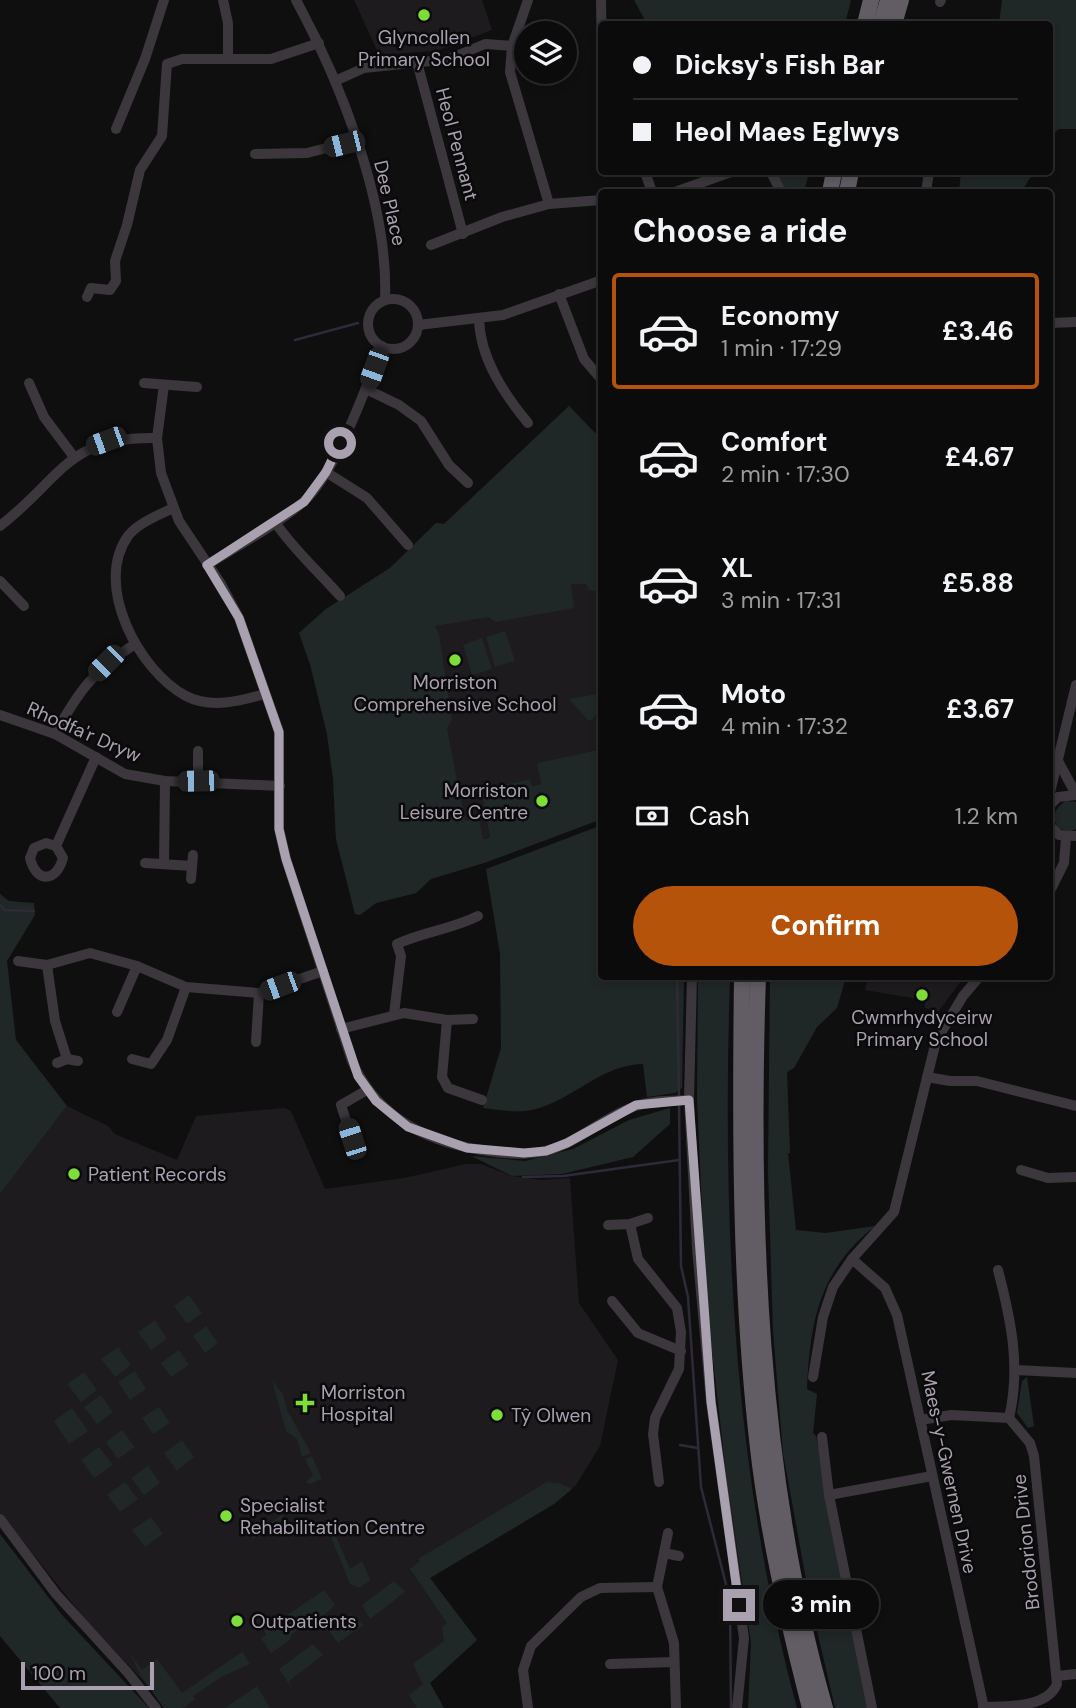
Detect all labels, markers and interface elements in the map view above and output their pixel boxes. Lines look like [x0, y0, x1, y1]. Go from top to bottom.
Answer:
marker: Glyncollen Primary School [416, 7, 432, 23]
map controls [514, 21, 577, 84]
button: layers [514, 21, 577, 84]
place label: Glyncollen Primary School [358, 25, 490, 72]
text: Dicksy's Fish Bar [675, 48, 885, 82]
street label: Heol Pennant [430, 85, 484, 203]
text: Heol Maes Eglwys [675, 115, 900, 149]
car [322, 129, 367, 159]
street label: Dee Place [368, 158, 412, 248]
text: Choose a ride [633, 210, 848, 252]
text: Economy [721, 299, 839, 333]
icon: car [637, 300, 700, 363]
text: £3.46 [942, 314, 1014, 348]
text: 1 min · 17:29 [721, 333, 842, 363]
car [357, 345, 392, 391]
car [83, 424, 130, 458]
text: Comfort [721, 425, 827, 459]
icon: car [637, 426, 700, 489]
route start [324, 427, 356, 459]
text: £4.67 [945, 440, 1014, 474]
text: 2 min · 17:30 [721, 459, 850, 489]
text: XL [721, 551, 753, 585]
icon: car [637, 552, 700, 615]
text: £5.88 [942, 566, 1014, 600]
text: 3 min · 17:31 [721, 585, 841, 615]
car [84, 641, 129, 685]
marker: Morriston Comprehensive School [447, 652, 463, 668]
place label: Morriston Comprehensive School [354, 670, 556, 717]
text: Moto [721, 677, 786, 711]
icon: car [637, 678, 700, 741]
text: £3.67 [946, 692, 1014, 726]
street label: Rhodfa'r Dryw [23, 696, 145, 768]
text: 4 min · 17:32 [721, 711, 848, 741]
car [177, 770, 220, 792]
place label: Morriston Leisure Centre [400, 778, 528, 825]
marker: Morriston Leisure Centre [534, 793, 550, 809]
icon: cash [633, 797, 671, 835]
text: Cash [689, 799, 750, 833]
text: 1.2 km [955, 801, 1018, 831]
button: Confirm [633, 886, 1018, 966]
car [257, 969, 304, 1003]
marker: Cwmrhydyceirw Primary School [914, 987, 930, 1003]
place label: Cwmrhydyceirw Primary School [851, 1005, 993, 1052]
car [336, 1116, 369, 1162]
place label: Patient Records [88, 1162, 227, 1187]
marker: Patient Records [66, 1166, 82, 1182]
street label: Maes-y-Gwernen Drive [915, 1368, 983, 1576]
place label: Morriston Hospital [321, 1380, 405, 1427]
marker: Morriston Hospital [295, 1393, 315, 1413]
place label: Tŷ Olwen [511, 1403, 591, 1428]
marker: Tŷ Olwen [489, 1407, 505, 1423]
street label: Brodorion Drive [1006, 1473, 1046, 1611]
place label: Specialist Rehabilitation Centre [240, 1493, 425, 1540]
marker: Specialist Rehabilitation Centre [218, 1508, 234, 1524]
callout: 3 min [764, 1580, 879, 1630]
route end [723, 1589, 755, 1621]
text: 3 min [790, 1589, 852, 1619]
place label: Outpatients [251, 1609, 357, 1634]
marker: Outpatients [229, 1613, 245, 1629]
scale bar [21, 1659, 154, 1691]
text: 100 m [32, 1661, 86, 1686]

